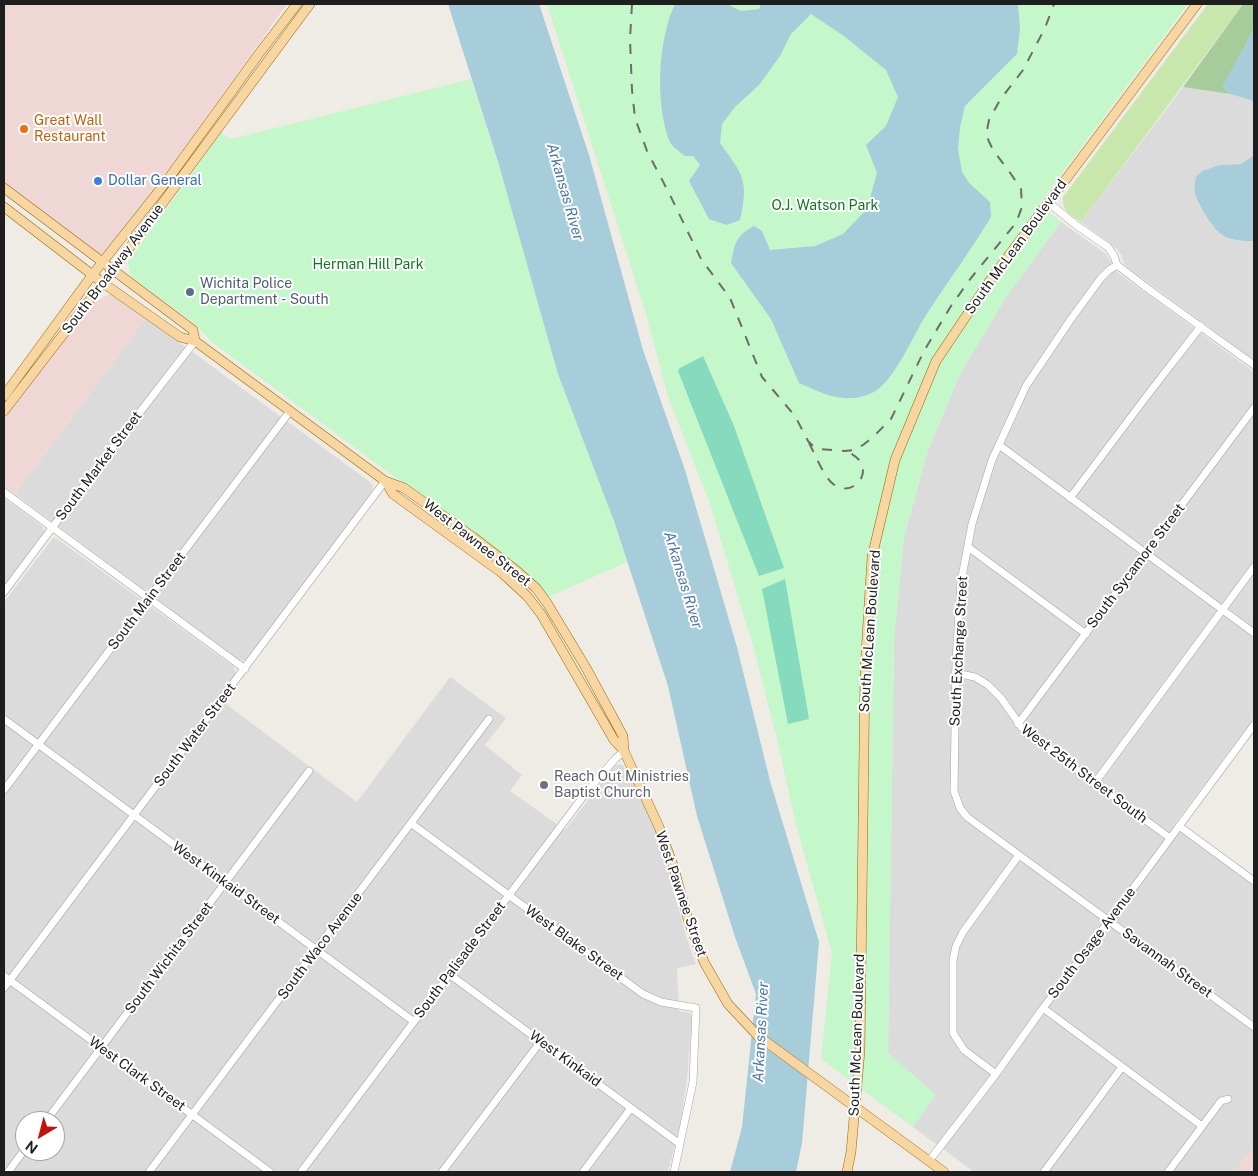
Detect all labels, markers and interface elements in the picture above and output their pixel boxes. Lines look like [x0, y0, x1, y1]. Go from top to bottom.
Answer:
place label: Great Wall Restaurant [34, 113, 106, 146]
marker: Great Wall Restaurant [18, 123, 30, 135]
water label: Arkansas River [543, 141, 587, 243]
place label: Dollar General [108, 173, 202, 189]
marker: Dollar General [92, 175, 104, 187]
street label: South McLean Boulevard [961, 176, 1071, 318]
park label: O.J. Watson Park [772, 198, 878, 214]
street label: South Broadway Avenue [59, 201, 167, 337]
park label: Herman Hill Park [312, 257, 424, 273]
place label: Wichita Police Department - South [200, 276, 329, 308]
marker: Wichita Police Department - South [184, 286, 196, 298]
street label: South Market Street [52, 408, 146, 524]
street label: West Pawnee Street [420, 496, 534, 590]
street label: South Sycamore Street [1084, 500, 1188, 632]
water label: Arkansas River [660, 529, 706, 631]
street label: South Main Street [105, 549, 189, 653]
street label: South McLean Boulevard [856, 549, 884, 713]
street label: South Exchange Street [947, 575, 971, 727]
street label: South Water Street [151, 680, 239, 790]
street label: West 25th Street South [1018, 721, 1150, 827]
place label: Reach Out Ministries Baptist Church [554, 769, 689, 802]
marker: Reach Out Ministries Baptist Church [538, 779, 550, 791]
street label: West Pawnee Street [652, 829, 710, 959]
street label: West Kinkaid Street [169, 838, 283, 928]
street label: South Osage Avenue [1045, 884, 1139, 1002]
street label: South Waco Avenue [274, 889, 366, 1003]
street label: South Palisade Street [411, 898, 509, 1022]
street label: South Wichita Street [121, 899, 217, 1017]
street label: West Blake Street [522, 902, 626, 984]
street label: Savannah Street [1118, 925, 1216, 1001]
street label: South McLean Boulevard [846, 953, 868, 1117]
water label: Arkansas River [749, 981, 773, 1083]
street label: West Kinkaid [526, 1027, 604, 1091]
street label: West Clark Street [85, 1033, 189, 1115]
north arrow [15, 1111, 65, 1161]
text: N [22, 1138, 41, 1157]

